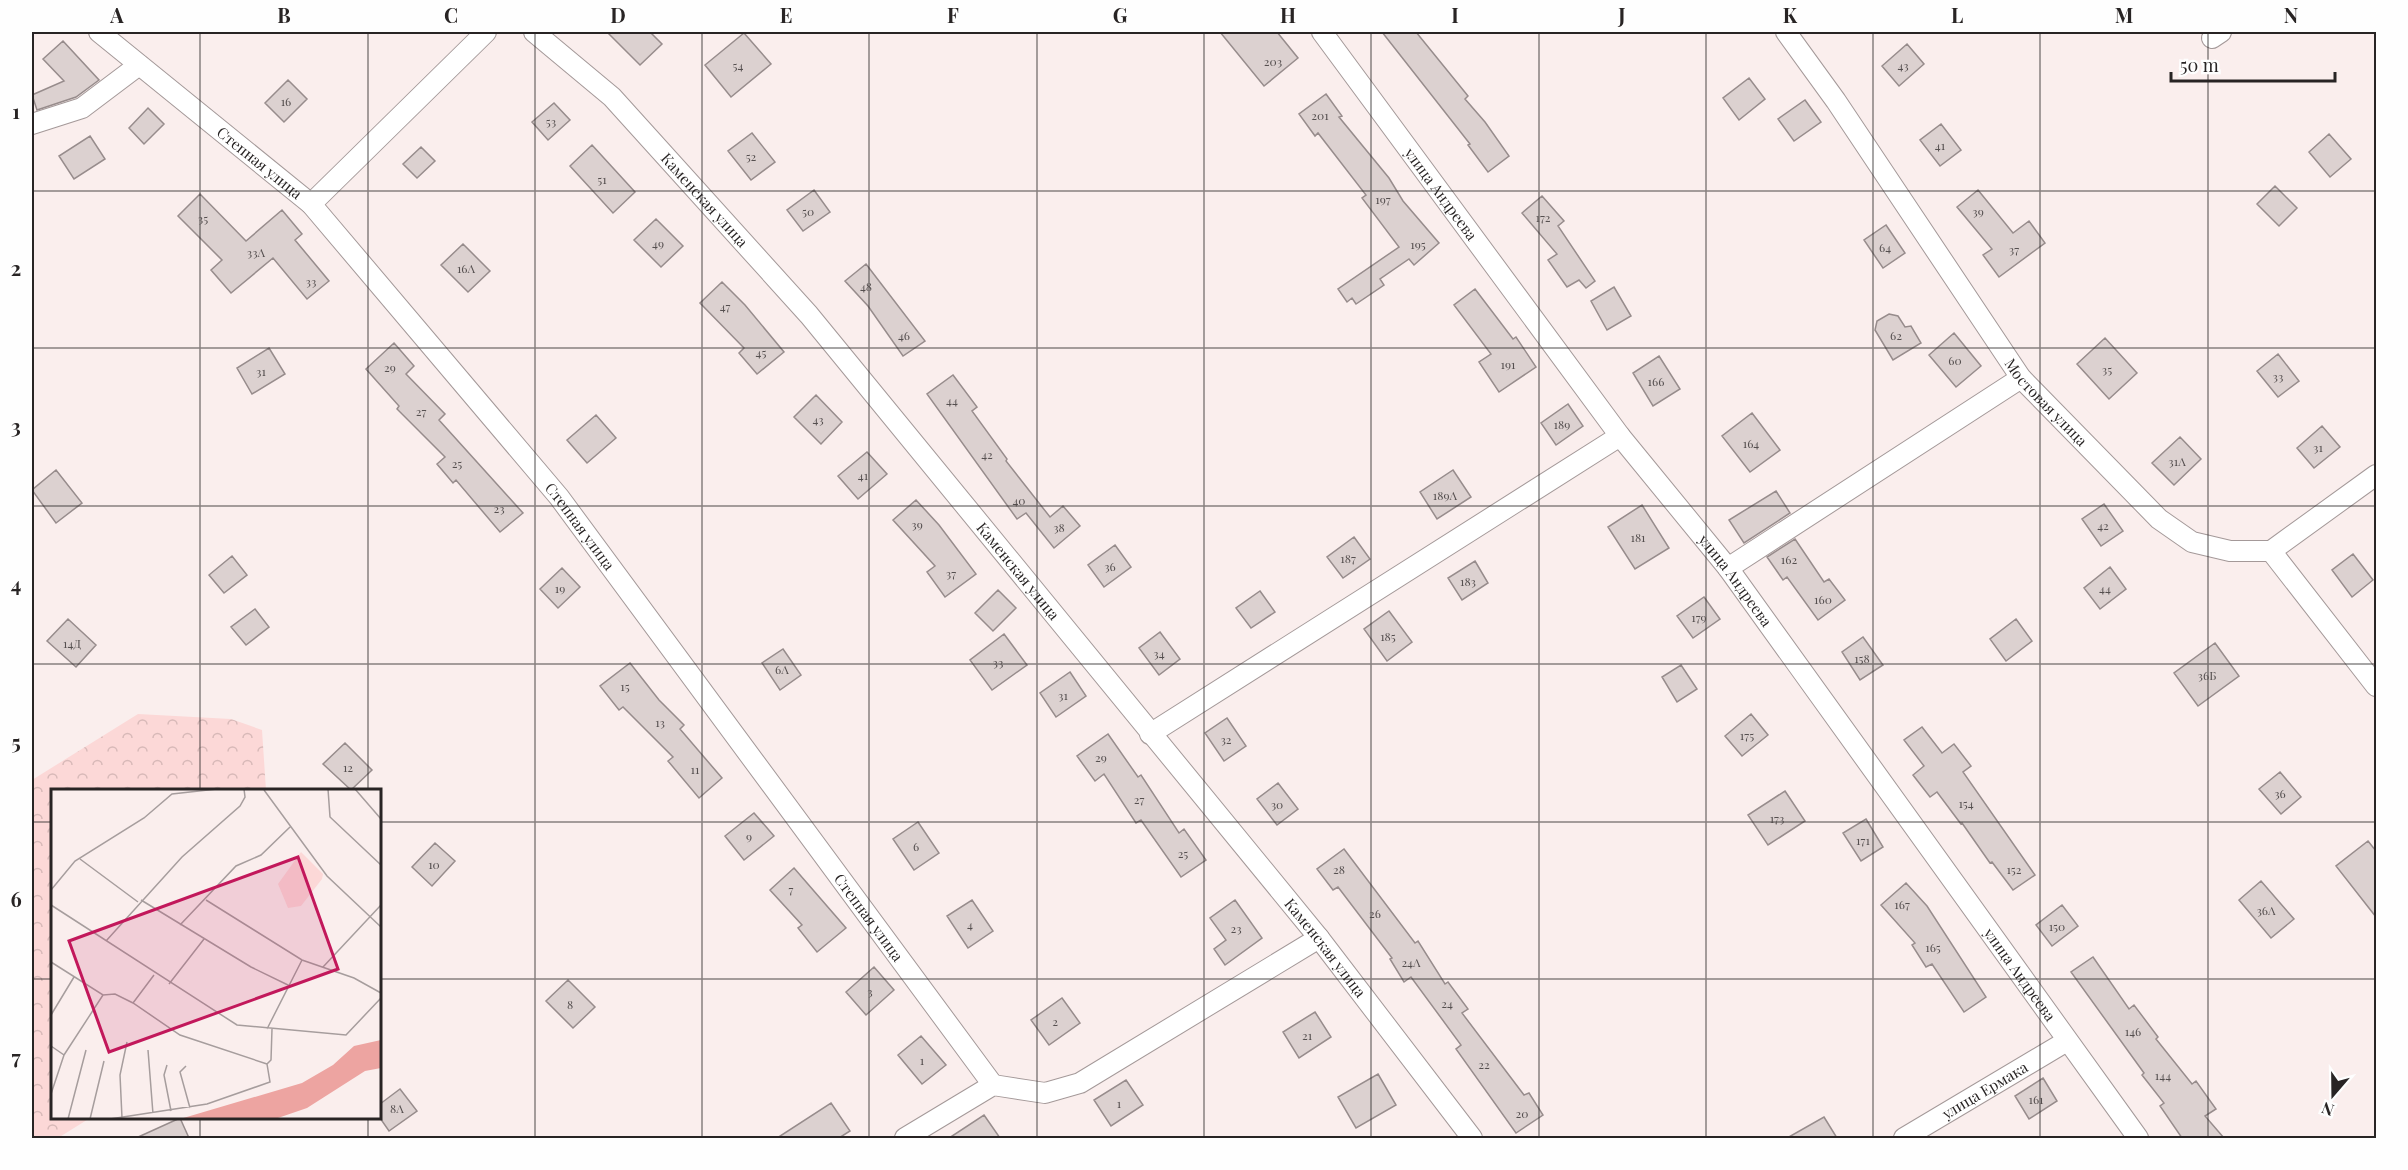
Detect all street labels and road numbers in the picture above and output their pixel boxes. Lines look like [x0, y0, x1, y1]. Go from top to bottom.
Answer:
street label: Степная улица [213, 122, 307, 203]
street label: улица Андреева [1400, 143, 1482, 245]
street label: Каменская улица [657, 148, 753, 252]
street label: Мостовая улица [2001, 354, 2092, 451]
street label: Степная улица [541, 478, 620, 574]
street label: Каменская улица [972, 518, 1065, 624]
street label: улица Андреева [1694, 529, 1777, 631]
street label: Степная улица [830, 869, 908, 965]
street label: Каменская улица [1280, 894, 1371, 1002]
street label: улица Андреева [1979, 923, 2061, 1025]
street label: улица Ермака [1937, 1056, 2032, 1124]

